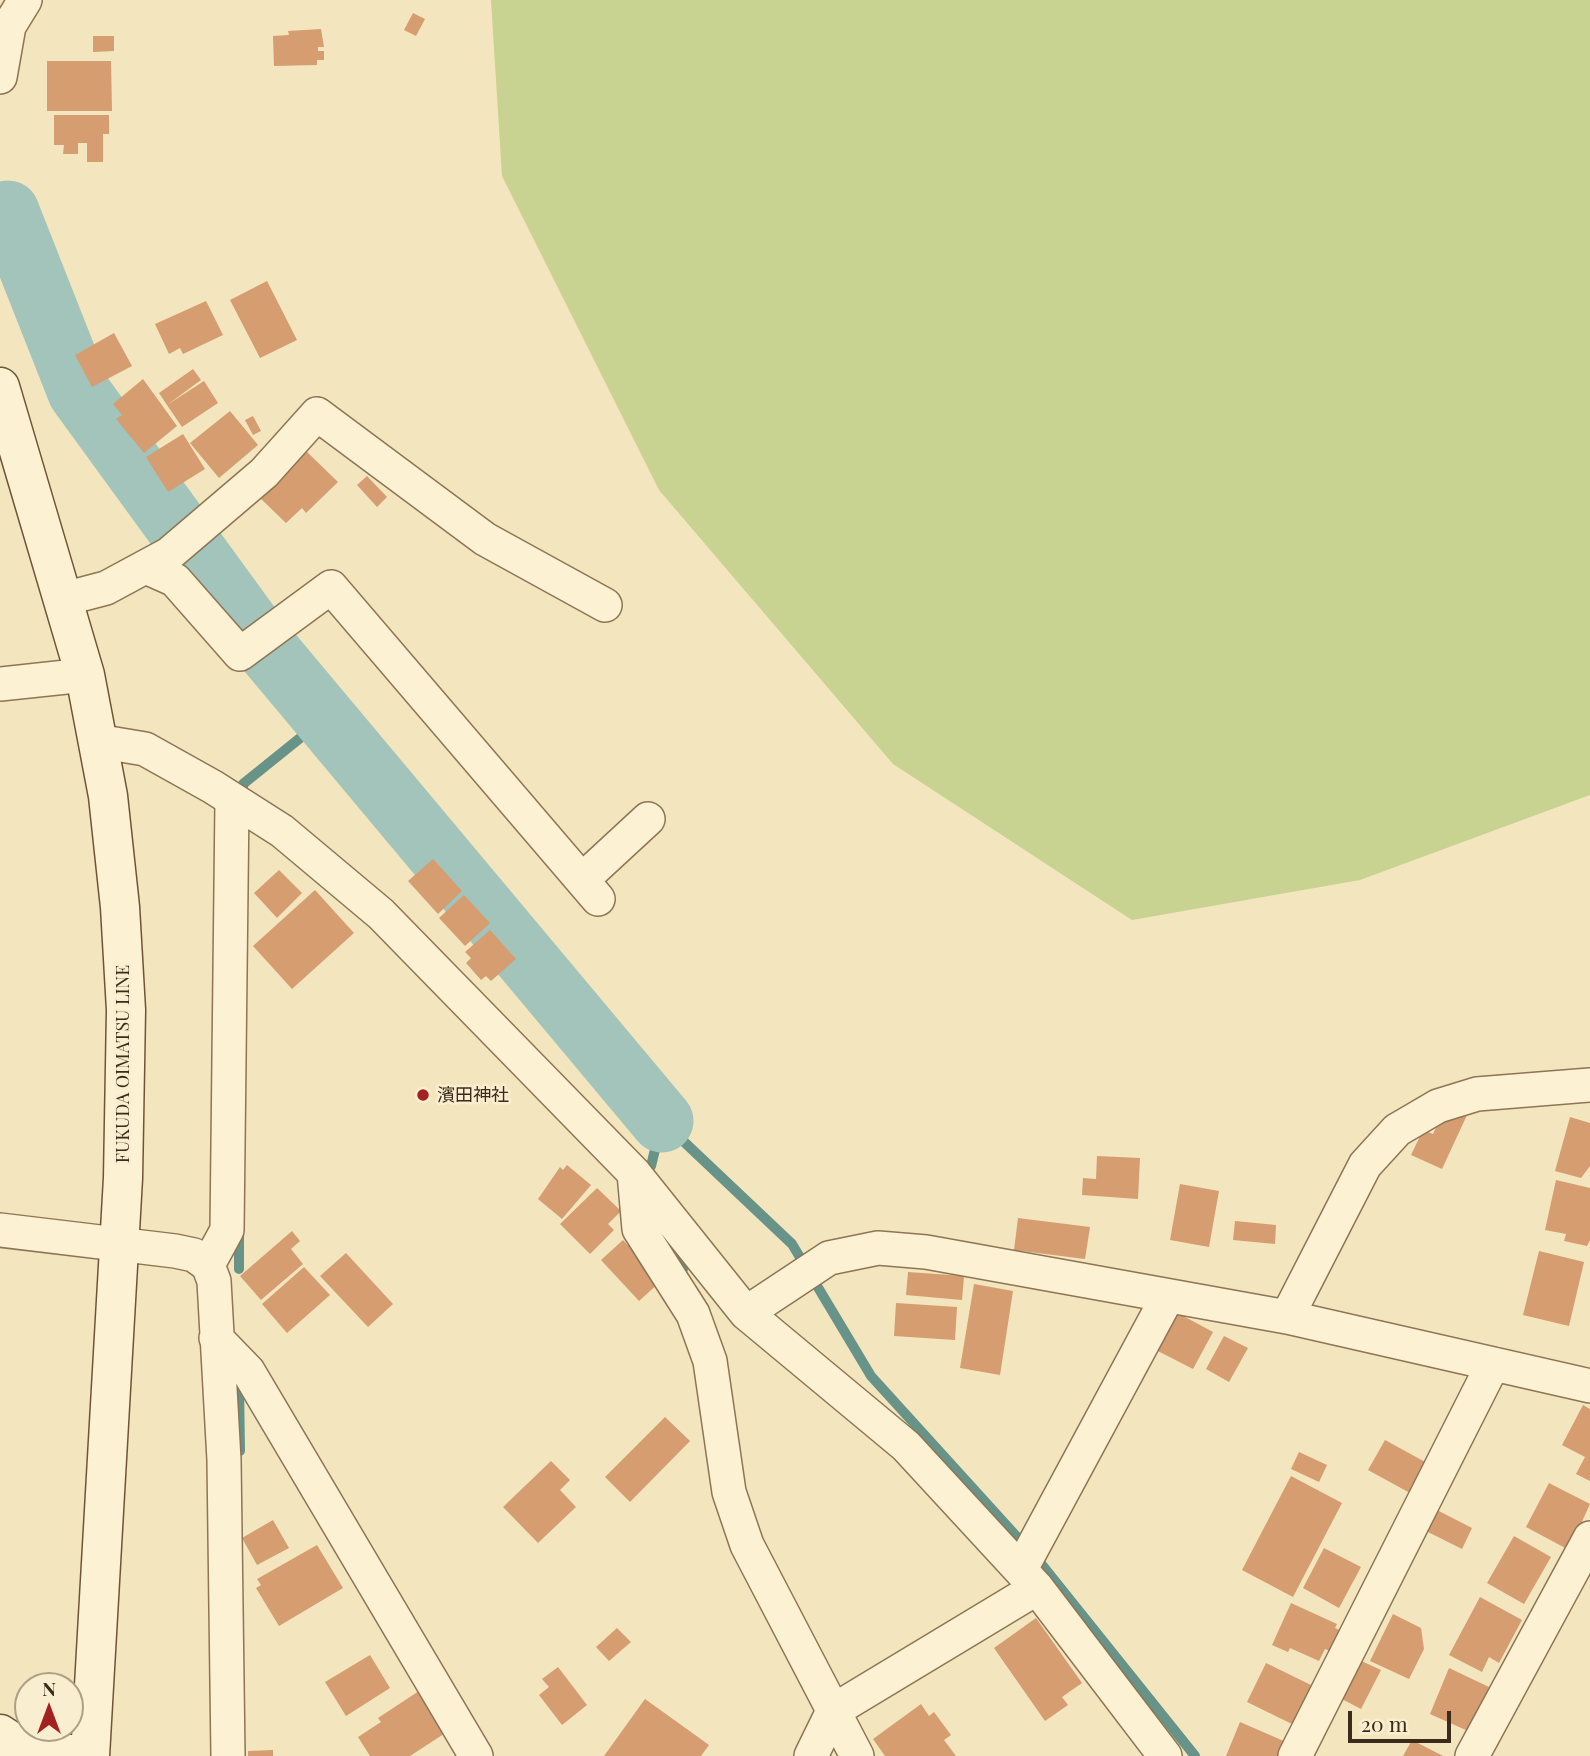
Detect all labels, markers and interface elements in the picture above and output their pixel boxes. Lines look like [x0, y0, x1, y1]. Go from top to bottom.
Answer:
street label: FUKUDA OIMATSU LINE [112, 965, 134, 1163]
place label: 濱田神社 [437, 1084, 509, 1106]
marker: 濱田神社 [415, 1087, 431, 1103]
north arrow [14, 1672, 84, 1742]
text: N [42, 1675, 56, 1701]
scale bar [1352, 1696, 1455, 1740]
text: 20 m [1361, 1709, 1408, 1737]

